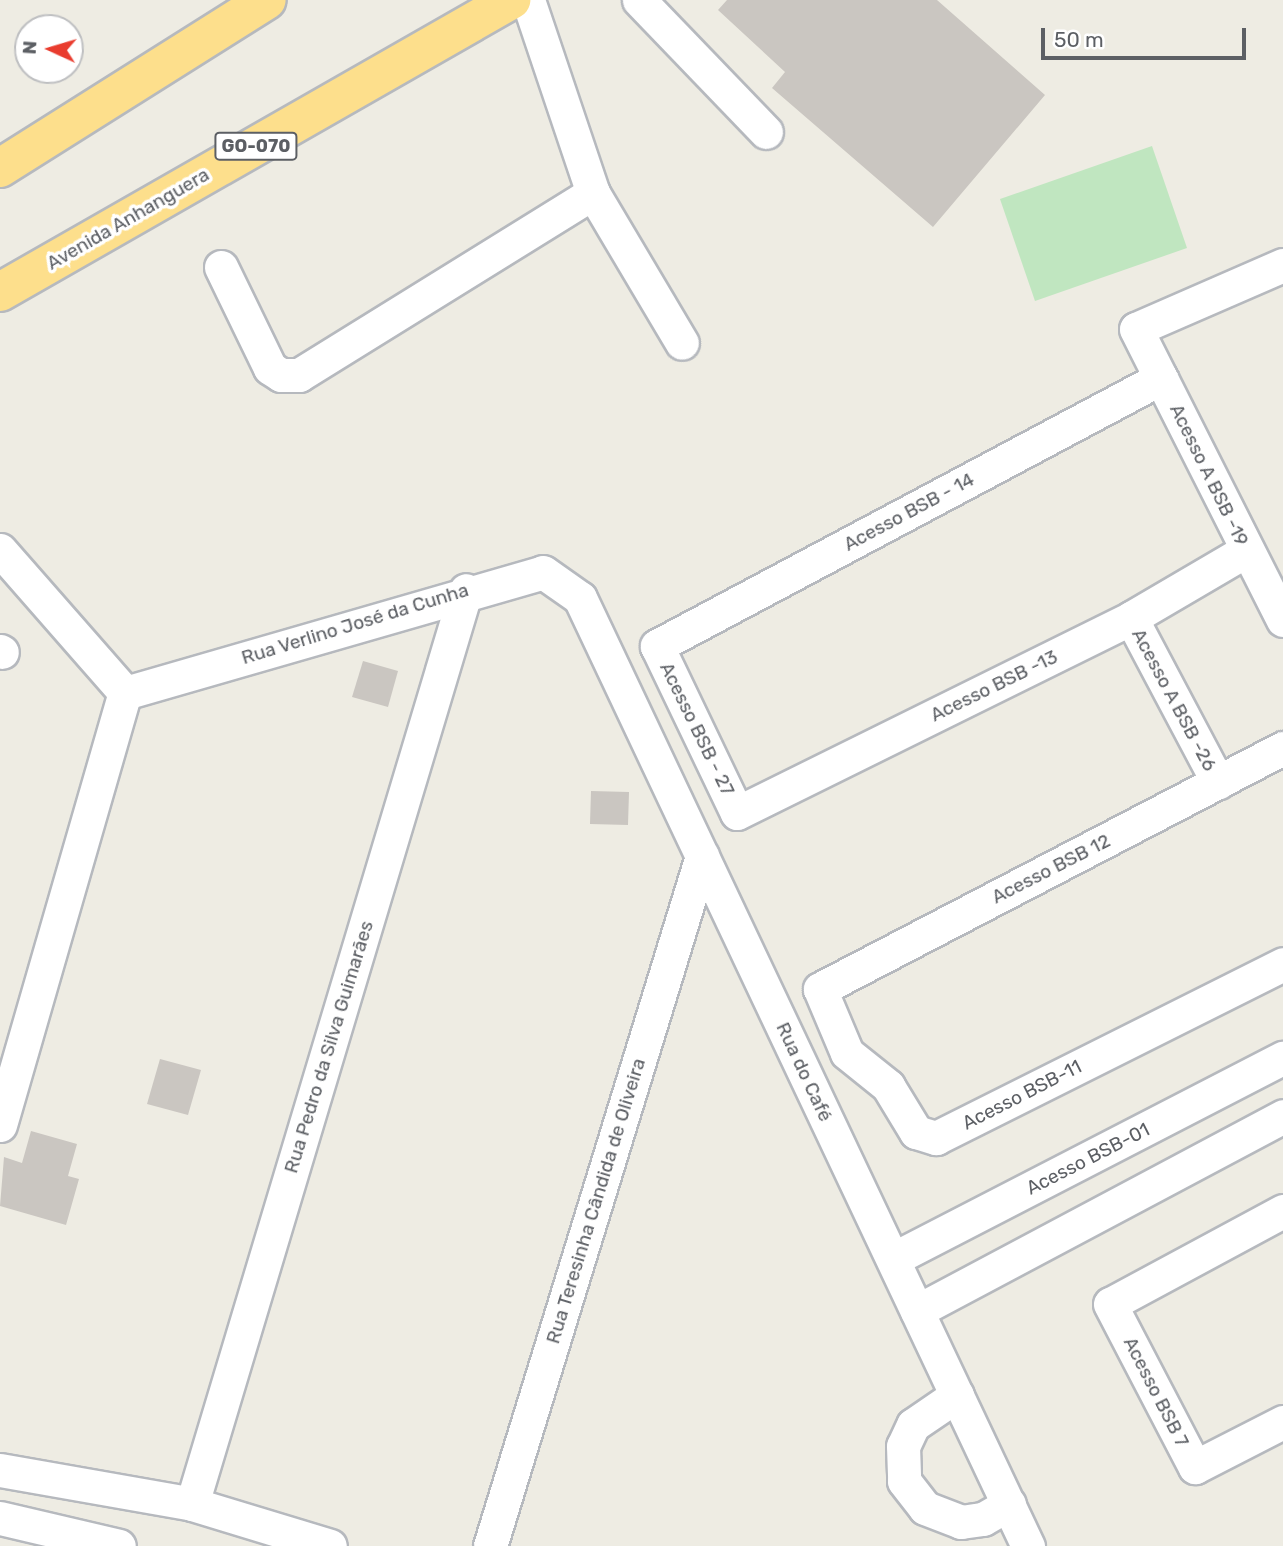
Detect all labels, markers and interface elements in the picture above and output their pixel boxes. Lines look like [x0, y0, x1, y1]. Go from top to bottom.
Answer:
north arrow [14, 14, 84, 84]
scale bar [1045, 14, 1250, 58]
text: 50 m [1054, 27, 1104, 52]
text: N [18, 40, 41, 55]
road number: GO-070 [214, 132, 298, 160]
street label: Avenida Anhanguera [42, 163, 214, 275]
street label: Acesso A BSB -19 [1165, 400, 1253, 550]
street label: Acesso BSB - 14 [840, 468, 978, 556]
street label: Rua Verlino José da Cunha [238, 578, 472, 670]
street label: Acesso A BSB -26 [1127, 624, 1221, 776]
street label: Acesso BSB -13 [927, 645, 1061, 727]
street label: Acesso BSB - 27 [655, 659, 739, 799]
street label: Acesso BSB 12 [988, 829, 1114, 909]
street label: Rua Pedro da Silva Guimarães [280, 918, 378, 1176]
street label: Rua do Café [771, 1019, 837, 1125]
street label: Rua Teresinha Cândida de Oliveira [542, 1055, 650, 1347]
street label: Acesso BSB-11 [959, 1055, 1085, 1135]
street label: Acesso BSB-01 [1023, 1118, 1153, 1200]
street label: Acesso BSB 7 [1119, 1333, 1193, 1451]

